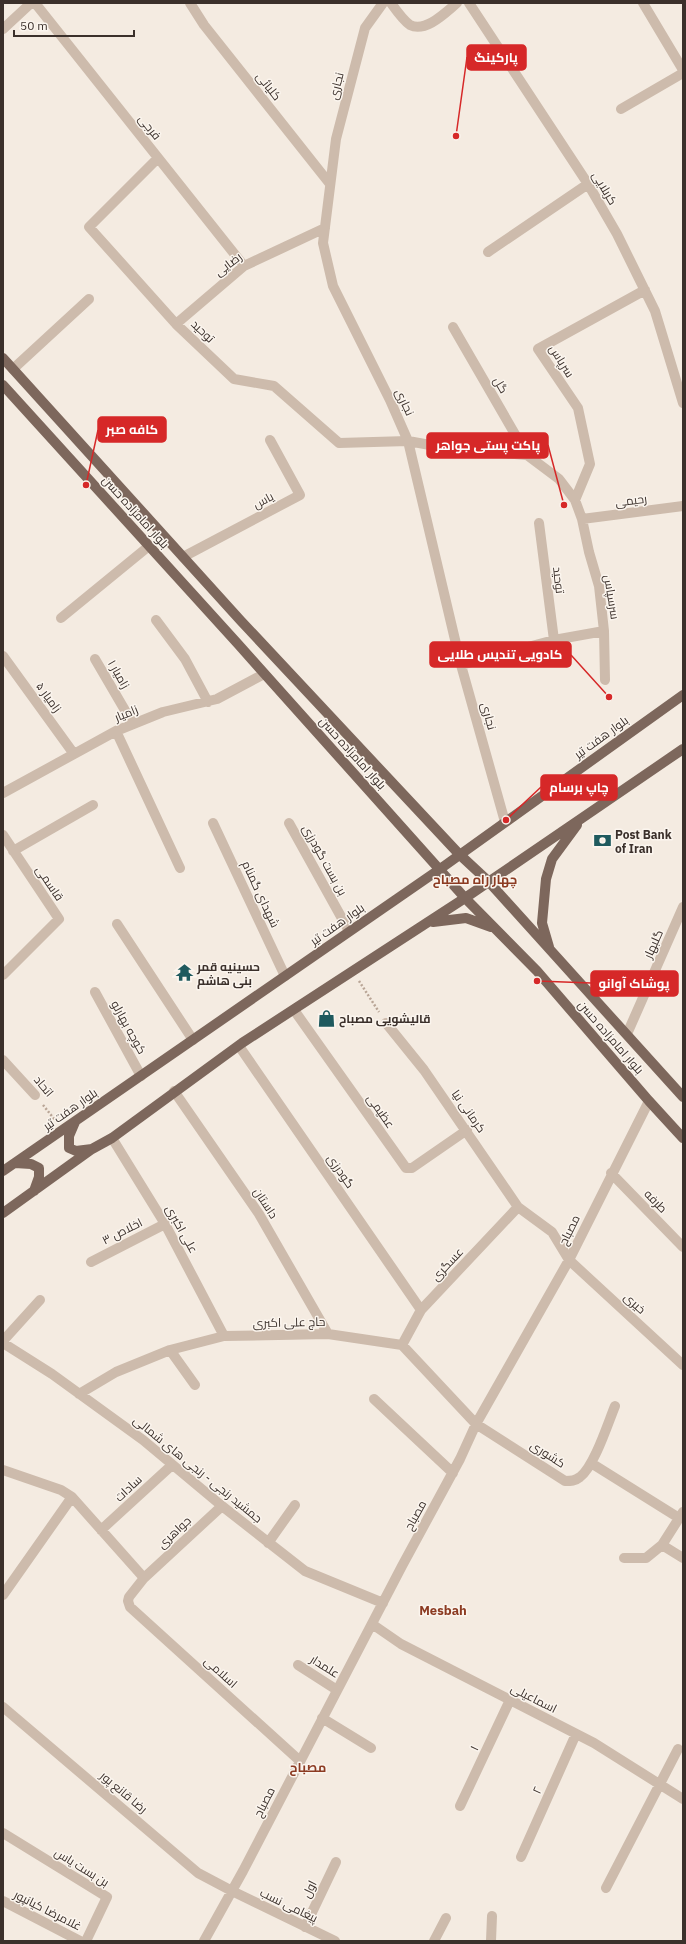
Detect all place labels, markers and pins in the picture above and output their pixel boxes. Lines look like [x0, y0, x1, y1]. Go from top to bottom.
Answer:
callout: پارکینگ [467, 45, 526, 70]
callout: کافه صبر [98, 417, 166, 442]
callout: پاکت پستی جواهر [427, 433, 548, 458]
callout: کادویی تندیس طلایی [430, 642, 571, 667]
callout: چاپ برسام [541, 775, 617, 800]
place label: Post Bank of Iran [615, 827, 672, 856]
bank icon: Post Bank of Iran [592, 831, 612, 851]
place label: حسینیه قمر بنی هاشم [196, 959, 260, 989]
temple icon: حسینیه قمر بنی هاشم [174, 963, 194, 983]
callout: پوشاک آوانو [591, 971, 678, 996]
shop icon: قالیشویی مصباح [316, 1008, 336, 1028]
place label: قالیشویی مصباح [339, 1011, 431, 1028]

